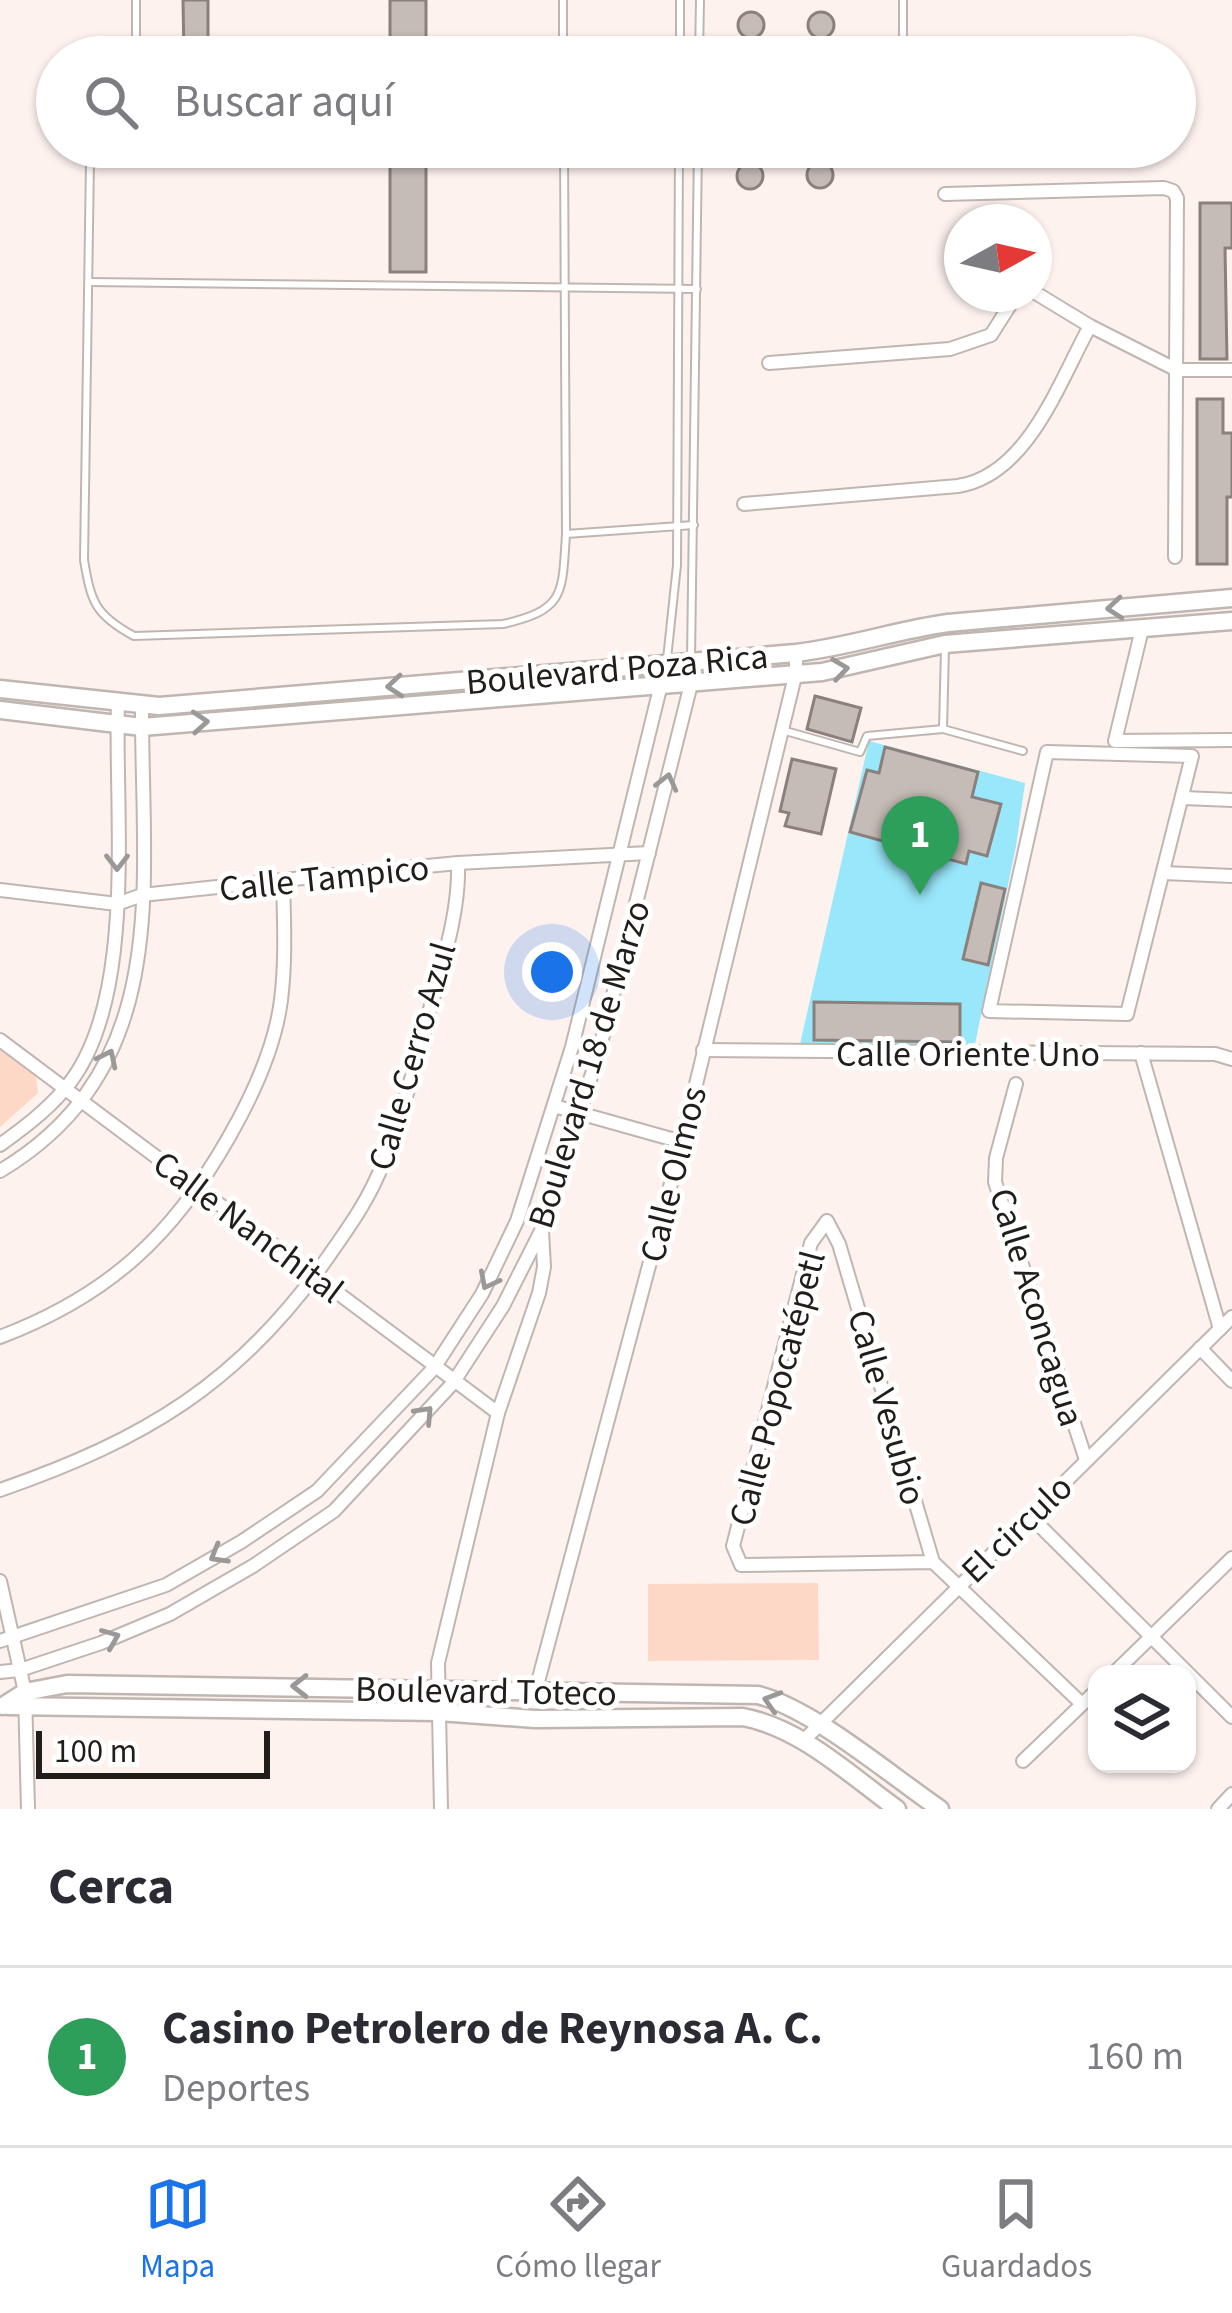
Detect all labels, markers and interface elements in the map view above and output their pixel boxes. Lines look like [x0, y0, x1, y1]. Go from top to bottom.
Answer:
search box [36, 36, 1196, 168]
icon: search [78, 69, 144, 135]
text: Buscar aquí [174, 70, 394, 134]
north arrow [944, 204, 1052, 312]
one-way arrow [1106, 595, 1125, 621]
street label: Boulevard Poza Rica [464, 631, 770, 708]
one-way arrow [830, 657, 849, 683]
one-way arrow [385, 673, 404, 699]
one-way arrow [191, 710, 210, 736]
one-way arrow [653, 773, 678, 793]
pin: 1 [881, 796, 959, 895]
street label: Calle Tampico [217, 842, 432, 915]
one-way arrow [104, 854, 130, 872]
street label: Boulevard 18 de Marzo [515, 894, 664, 1235]
street label: Calle Cerro Azul [356, 936, 469, 1176]
your location [522, 942, 582, 1002]
street label: Calle Oriente Uno [836, 1029, 1100, 1080]
one-way arrow [94, 1049, 117, 1070]
street label: Calle Olmos [627, 1081, 720, 1268]
street label: Calle Nanchital [142, 1139, 354, 1316]
street label: Calle Aconcagua [976, 1182, 1097, 1433]
street label: Calle Popocatépetl [716, 1245, 839, 1532]
one-way arrow [478, 1269, 502, 1290]
street label: Calle Vesubio [834, 1304, 939, 1511]
one-way arrow [410, 1406, 432, 1427]
street label: El circulo [950, 1463, 1084, 1595]
one-way arrow [209, 1541, 231, 1564]
one-way arrow [100, 1628, 121, 1652]
street label: Boulevard Toteco [355, 1664, 617, 1719]
map controls [1088, 1665, 1196, 1773]
button: layers [1088, 1665, 1196, 1773]
one-way arrow [290, 1673, 308, 1699]
one-way arrow [762, 1690, 783, 1715]
scale bar [36, 1725, 270, 1778]
text: 100 m [54, 1728, 137, 1775]
text: Cerca [48, 1851, 174, 1923]
text: Casino Petrolero de Reynosa A. C. [162, 1997, 823, 2061]
text: 1 [77, 2029, 97, 2085]
text: 160 m [1086, 2029, 1184, 2085]
text: Deportes [162, 2061, 310, 2117]
tab: Mapa [140, 2171, 215, 2290]
tab: Cómo llegar [495, 2171, 661, 2290]
tab: Guardados [941, 2171, 1092, 2290]

